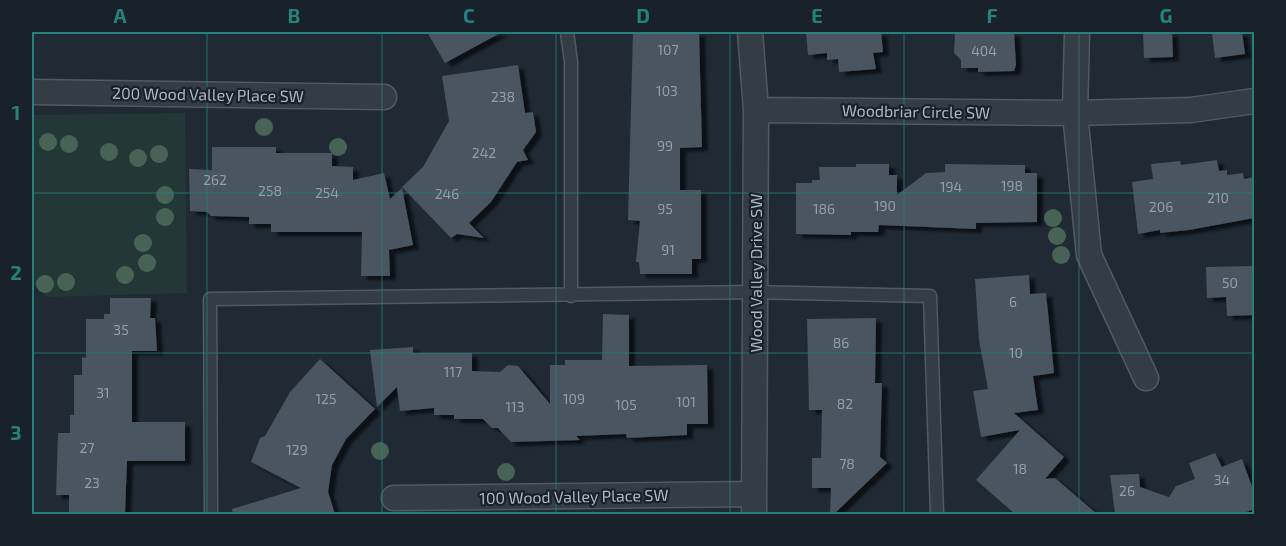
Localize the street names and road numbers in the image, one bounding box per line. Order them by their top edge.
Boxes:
street label: 200 Wood Valley Place SW [112,83,304,105]
street label: Woodbriar Circle SW [842,100,990,122]
street label: Wood Valley Drive SW [746,194,765,352]
street label: 100 Wood Valley Place SW [479,485,669,507]

